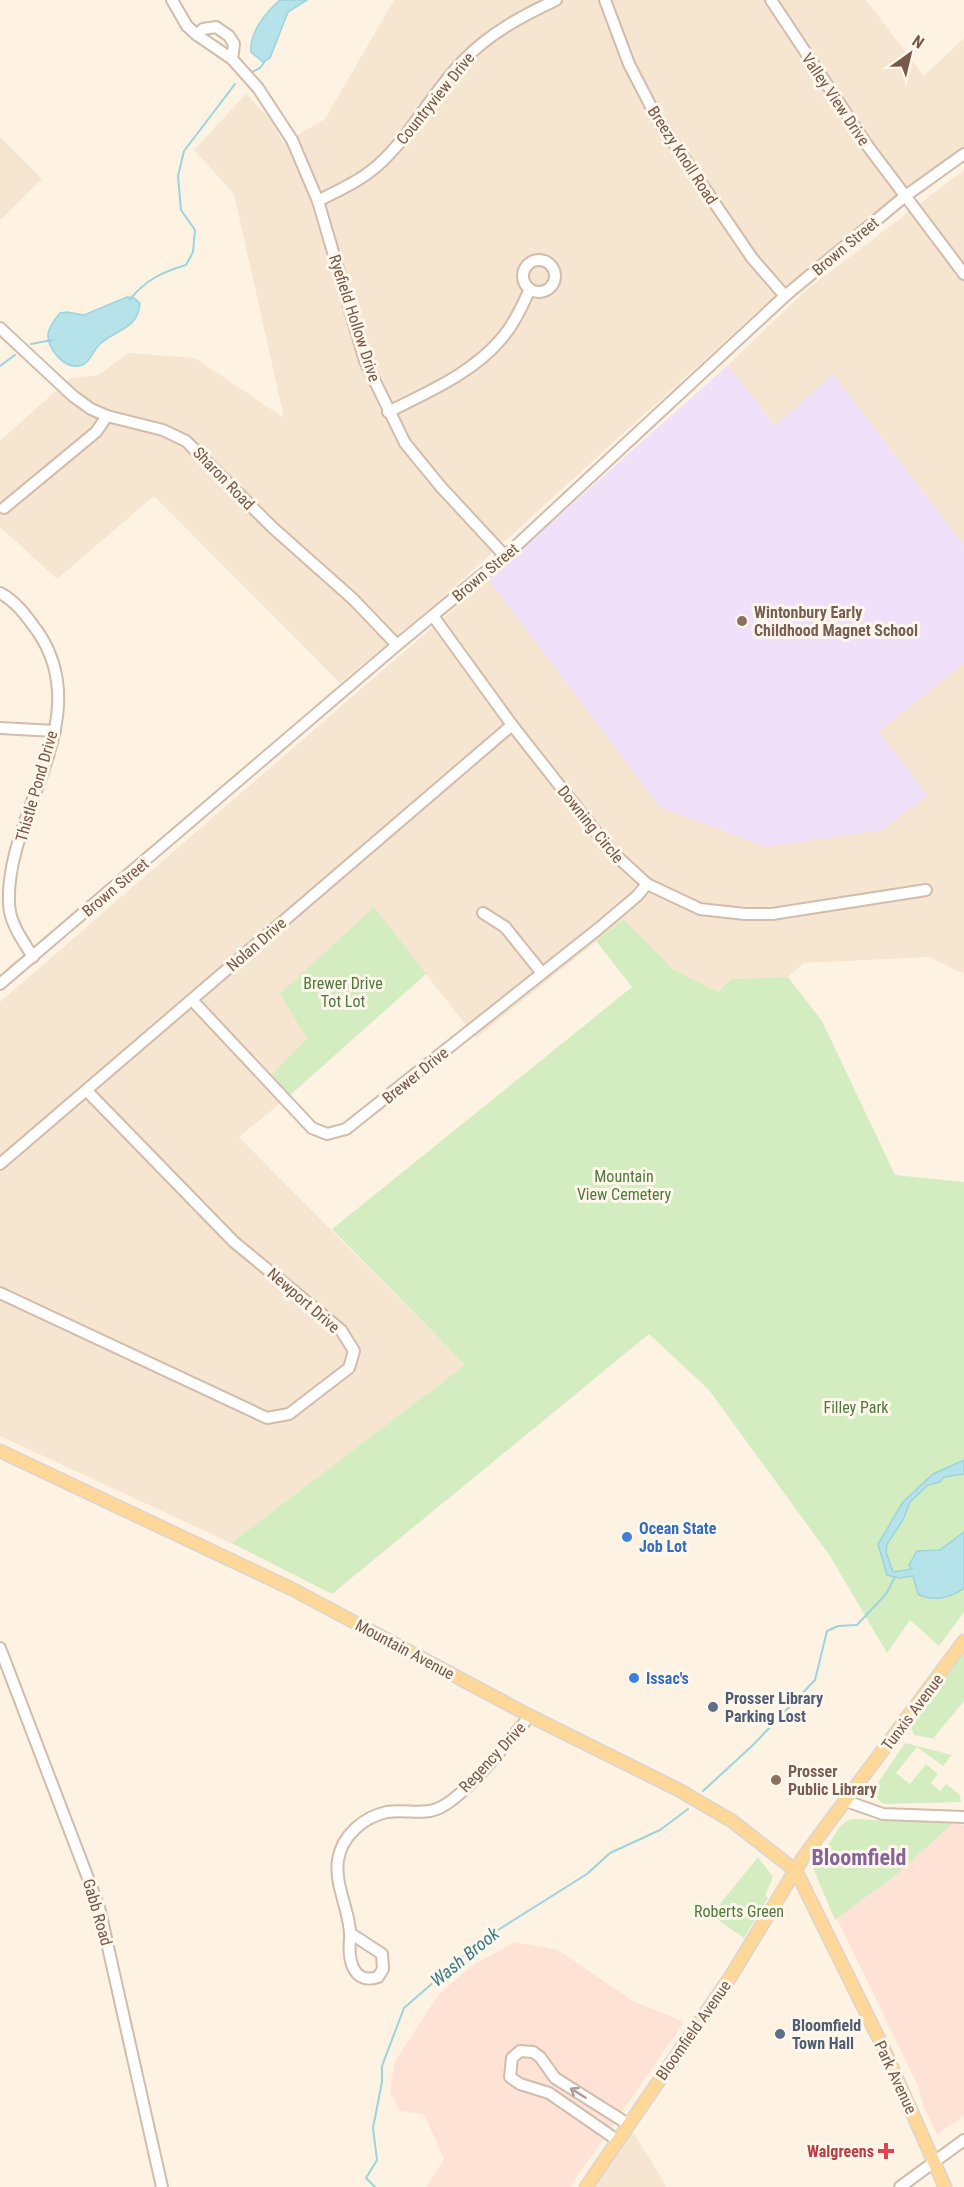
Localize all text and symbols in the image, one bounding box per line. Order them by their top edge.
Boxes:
north arrow [880,24,940,84]
text: N [909,31,927,53]
street label: Countryview Drive [392,48,478,148]
street label: Valley View Drive [798,49,874,149]
street label: Breezy Knoll Road [644,103,721,208]
street label: Brown Street [808,213,883,280]
street label: Ryefield Hollow Drive [325,252,384,384]
street label: Sharon Road [189,443,258,514]
street label: Brown Street [448,539,523,606]
place label: Wintonbury Early Childhood Magnet School [754,603,918,640]
marker: Wintonbury Early Childhood Magnet School [735,614,749,628]
street label: Thistle Pond Drive [12,728,61,844]
street label: Downing Circle [554,782,628,867]
street label: Brown Street [78,854,153,921]
street label: Nolan Drive [223,913,290,975]
park label: Brewer Drive Tot Lot [303,974,383,1011]
street label: Brewer Drive [379,1043,452,1108]
park label: Mountain View Cemetery [577,1167,671,1204]
street label: Newport Drive [264,1264,344,1337]
park label: Filley Park [824,1398,889,1417]
place label: Ocean State Job Lot [639,1519,717,1556]
marker: Ocean State Job Lot [620,1530,634,1544]
street label: Mountain Avenue [352,1615,457,1683]
place label: Issac's [646,1669,689,1688]
street label: Tunxis Avenue [877,1670,947,1754]
marker: Issac's [627,1671,641,1685]
place label: Prosser Library Parking Lost [725,1689,823,1726]
marker: Prosser Library Parking Lost [706,1700,720,1714]
street label: Regency Drive [455,1718,530,1796]
place label: Prosser Public Library [788,1762,877,1799]
marker: Prosser Public Library [769,1773,783,1787]
district label: Bloomfield [811,1845,907,1870]
street label: Gabb Road [79,1876,116,1948]
park label: Roberts Green [694,1902,784,1921]
water label: Wash Brook [426,1922,504,1991]
street label: Bloomfield Avenue [652,1977,735,2084]
place label: Bloomfield Town Hall [792,2016,861,2053]
marker: Bloomfield Town Hall [773,2027,787,2041]
street label: Park Avenue [870,2038,921,2117]
one-way arrow [570,2086,587,2099]
place label: Walgreens [807,2142,874,2161]
marker: Walgreens [879,2144,893,2158]

